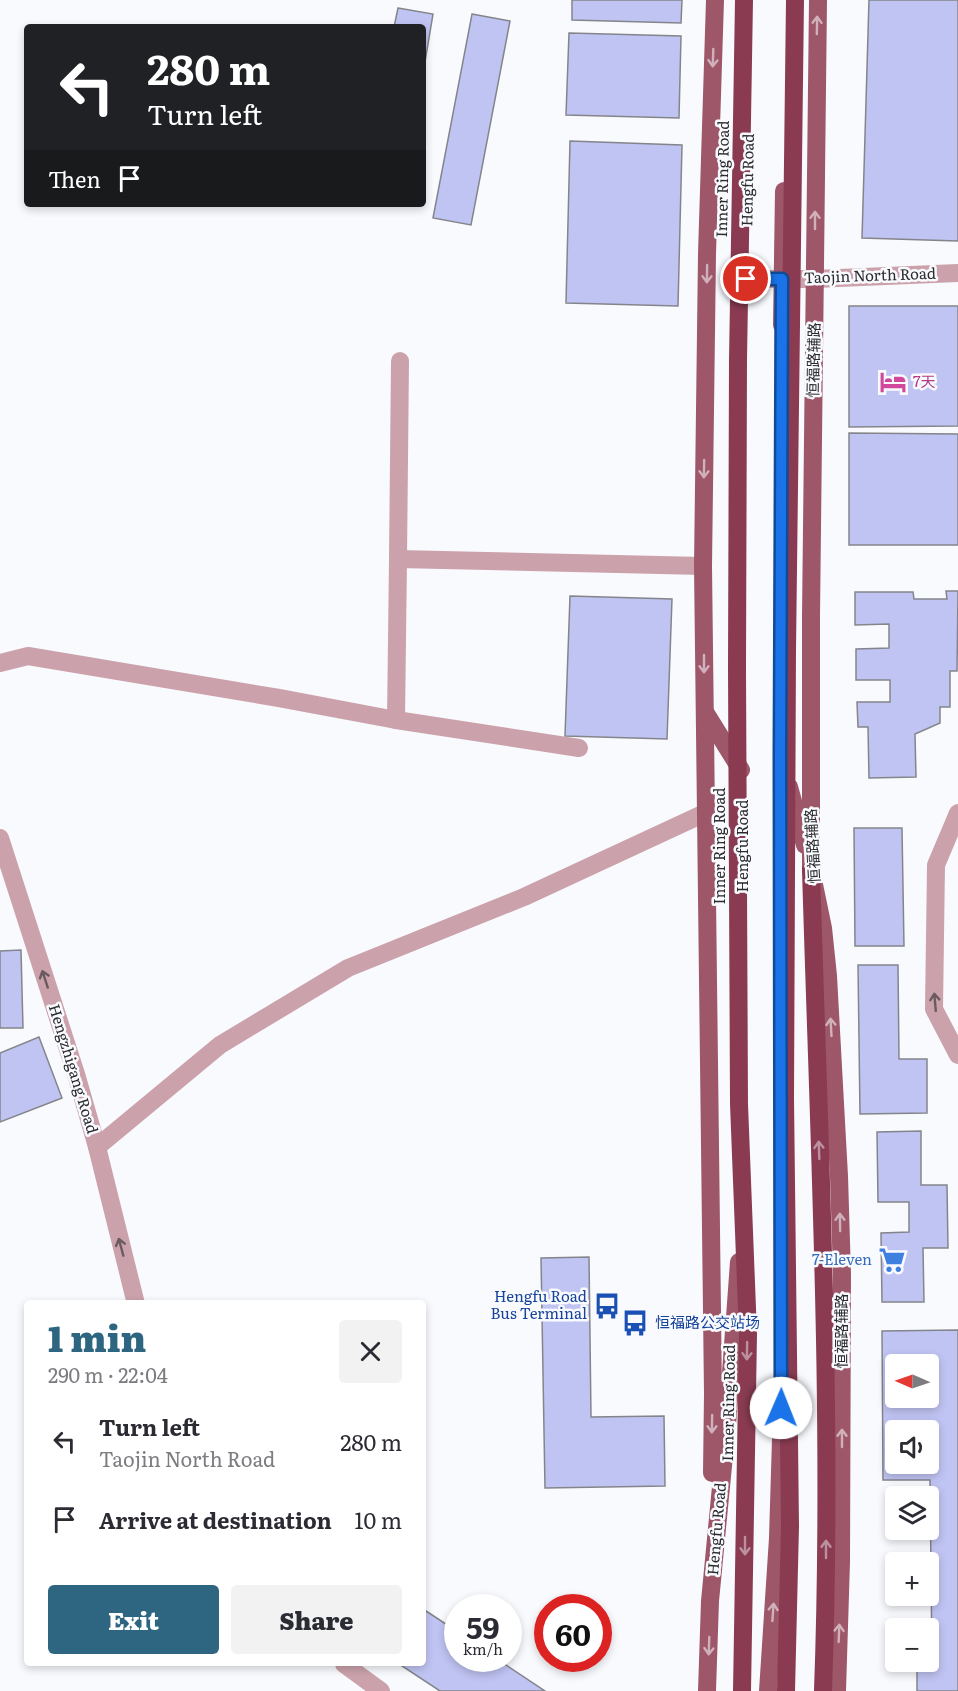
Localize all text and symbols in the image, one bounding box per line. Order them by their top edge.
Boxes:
one-way arrow [811,16,823,36]
text: 280 m [147,36,270,98]
icon: left [48,48,126,126]
one-way arrow [707,48,719,68]
text: Turn left [147,93,262,133]
street label: Inner Ring Road [709,120,734,238]
street label: Hengfu Road [734,133,759,227]
text: Then [48,162,101,195]
icon: arrive [113,162,146,195]
one-way arrow [809,211,821,231]
pin [720,253,771,304]
street label: Taojin North Road [803,261,936,288]
icon: arrive [729,262,762,295]
one-way arrow [701,264,713,284]
street label: 恒福路辅路 [800,322,825,398]
hotel icon: 7天 [878,367,908,397]
place label: 7天 [913,369,936,392]
one-way arrow [699,459,710,479]
one-way arrow [698,654,710,674]
street label: Inner Ring Road [707,787,730,905]
street label: Hengfu Road [730,799,753,893]
street label: 恒福路辅路 [798,808,825,884]
one-way arrow [39,970,50,989]
one-way arrow [929,993,940,1013]
street label: Hengzhigang Road [44,1001,105,1136]
one-way arrow [826,1017,837,1037]
one-way arrow [814,1140,825,1160]
one-way arrow [835,1212,846,1232]
one-way arrow [115,1238,127,1257]
supermarket icon: 7-Eleven [877,1245,907,1275]
place label: 7-Eleven [812,1247,872,1270]
place label: Hengfu Road Bus Terminal [490,1284,587,1324]
bus stop icon: Hengfu Road Bus Terminal [592,1291,622,1321]
street label: 恒福路辅路 [829,1293,852,1369]
bus stop icon: 恒福路公交站场 [620,1308,650,1338]
text: 1 min [48,1310,146,1363]
place label: 恒福路公交站场 [655,1310,760,1333]
button: close [339,1320,402,1383]
one-way arrow [742,1341,753,1361]
street label: Inner Ring Road [715,1344,740,1462]
north arrow [885,1354,939,1408]
map controls [885,1354,939,1672]
text: 290 m · 22:04 [48,1359,168,1389]
position arrow [749,1376,813,1440]
text: Turn left [99,1410,200,1443]
one-way arrow [706,1414,718,1434]
button: sound [885,1420,939,1474]
icon: left [48,1425,81,1458]
text: 280 m [340,1425,402,1458]
one-way arrow [836,1428,848,1448]
text: Taojin North Road [99,1443,275,1473]
street label: Hengfu Road [700,1482,731,1576]
button: layers [885,1486,939,1540]
icon: arrive [48,1503,81,1536]
text: Arrive at destination [99,1503,332,1536]
text: 10 m [355,1503,402,1536]
one-way arrow [739,1536,751,1556]
one-way arrow [820,1539,832,1559]
button: + [885,1552,939,1606]
button: Exit [48,1585,219,1654]
button: Share [231,1585,402,1654]
speed limit sign: 60 [534,1594,612,1672]
one-way arrow [768,1602,779,1622]
text: 59 [466,1604,500,1648]
button: − [885,1618,939,1672]
one-way arrow [833,1623,845,1643]
one-way arrow [703,1636,714,1656]
text: km/h [463,1637,503,1660]

